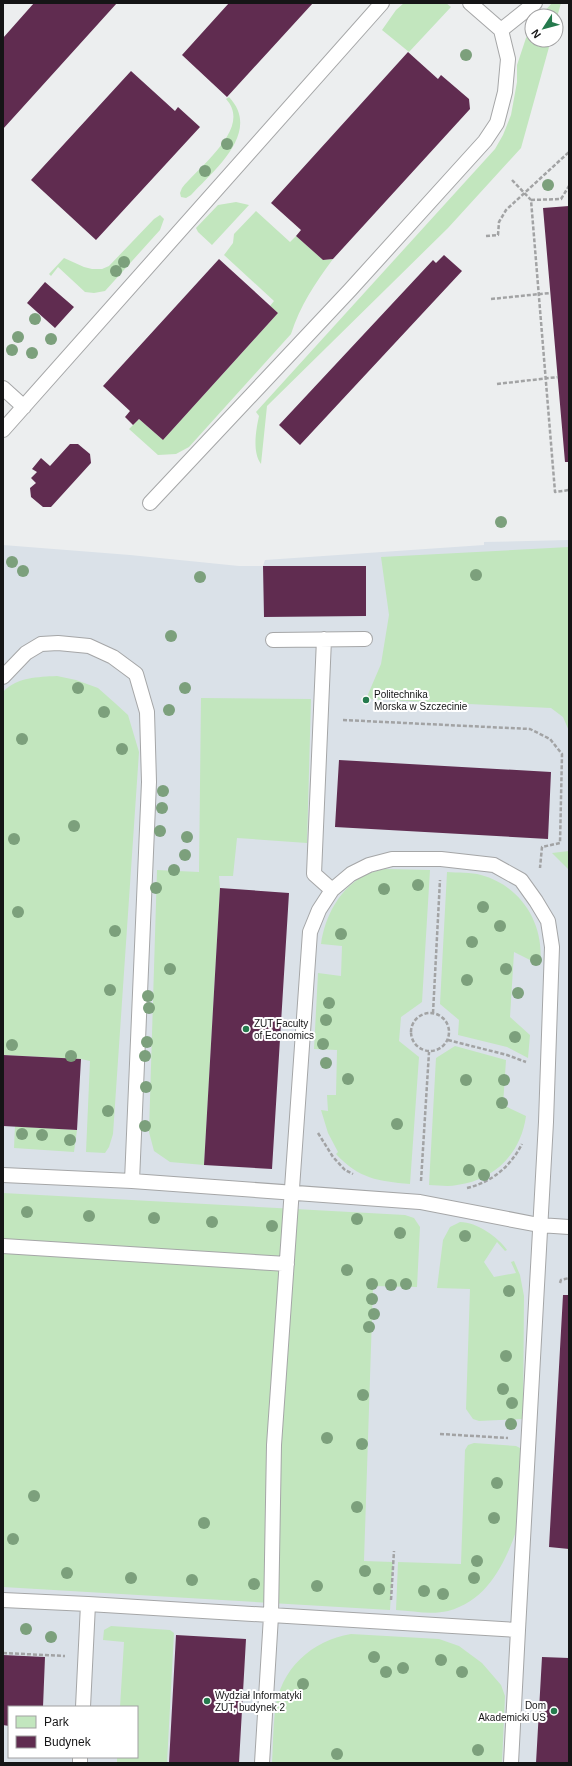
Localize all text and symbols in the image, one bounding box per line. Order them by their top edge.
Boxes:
north arrow [524,8,564,48]
text: N [529,27,543,41]
place label: Politechnika Morska w Szczecinie [374,689,468,712]
marker: Politechnika Morska w Szczecinie [361,695,371,705]
place label: ZUT Faculty of Economics [254,1018,314,1041]
marker: ZUT Faculty of Economics [241,1024,251,1034]
place label: Wydział Informatyki ZUT, budynek 2 [215,1690,302,1713]
marker: Wydział Informatyki ZUT, budynek 2 [202,1696,212,1706]
place label: Dom Akademicki US [478,1700,546,1723]
legend [8,1706,138,1758]
marker: Dom Akademicki US [549,1706,559,1716]
text: Park [44,1715,70,1729]
text: Budynek [44,1735,92,1749]

